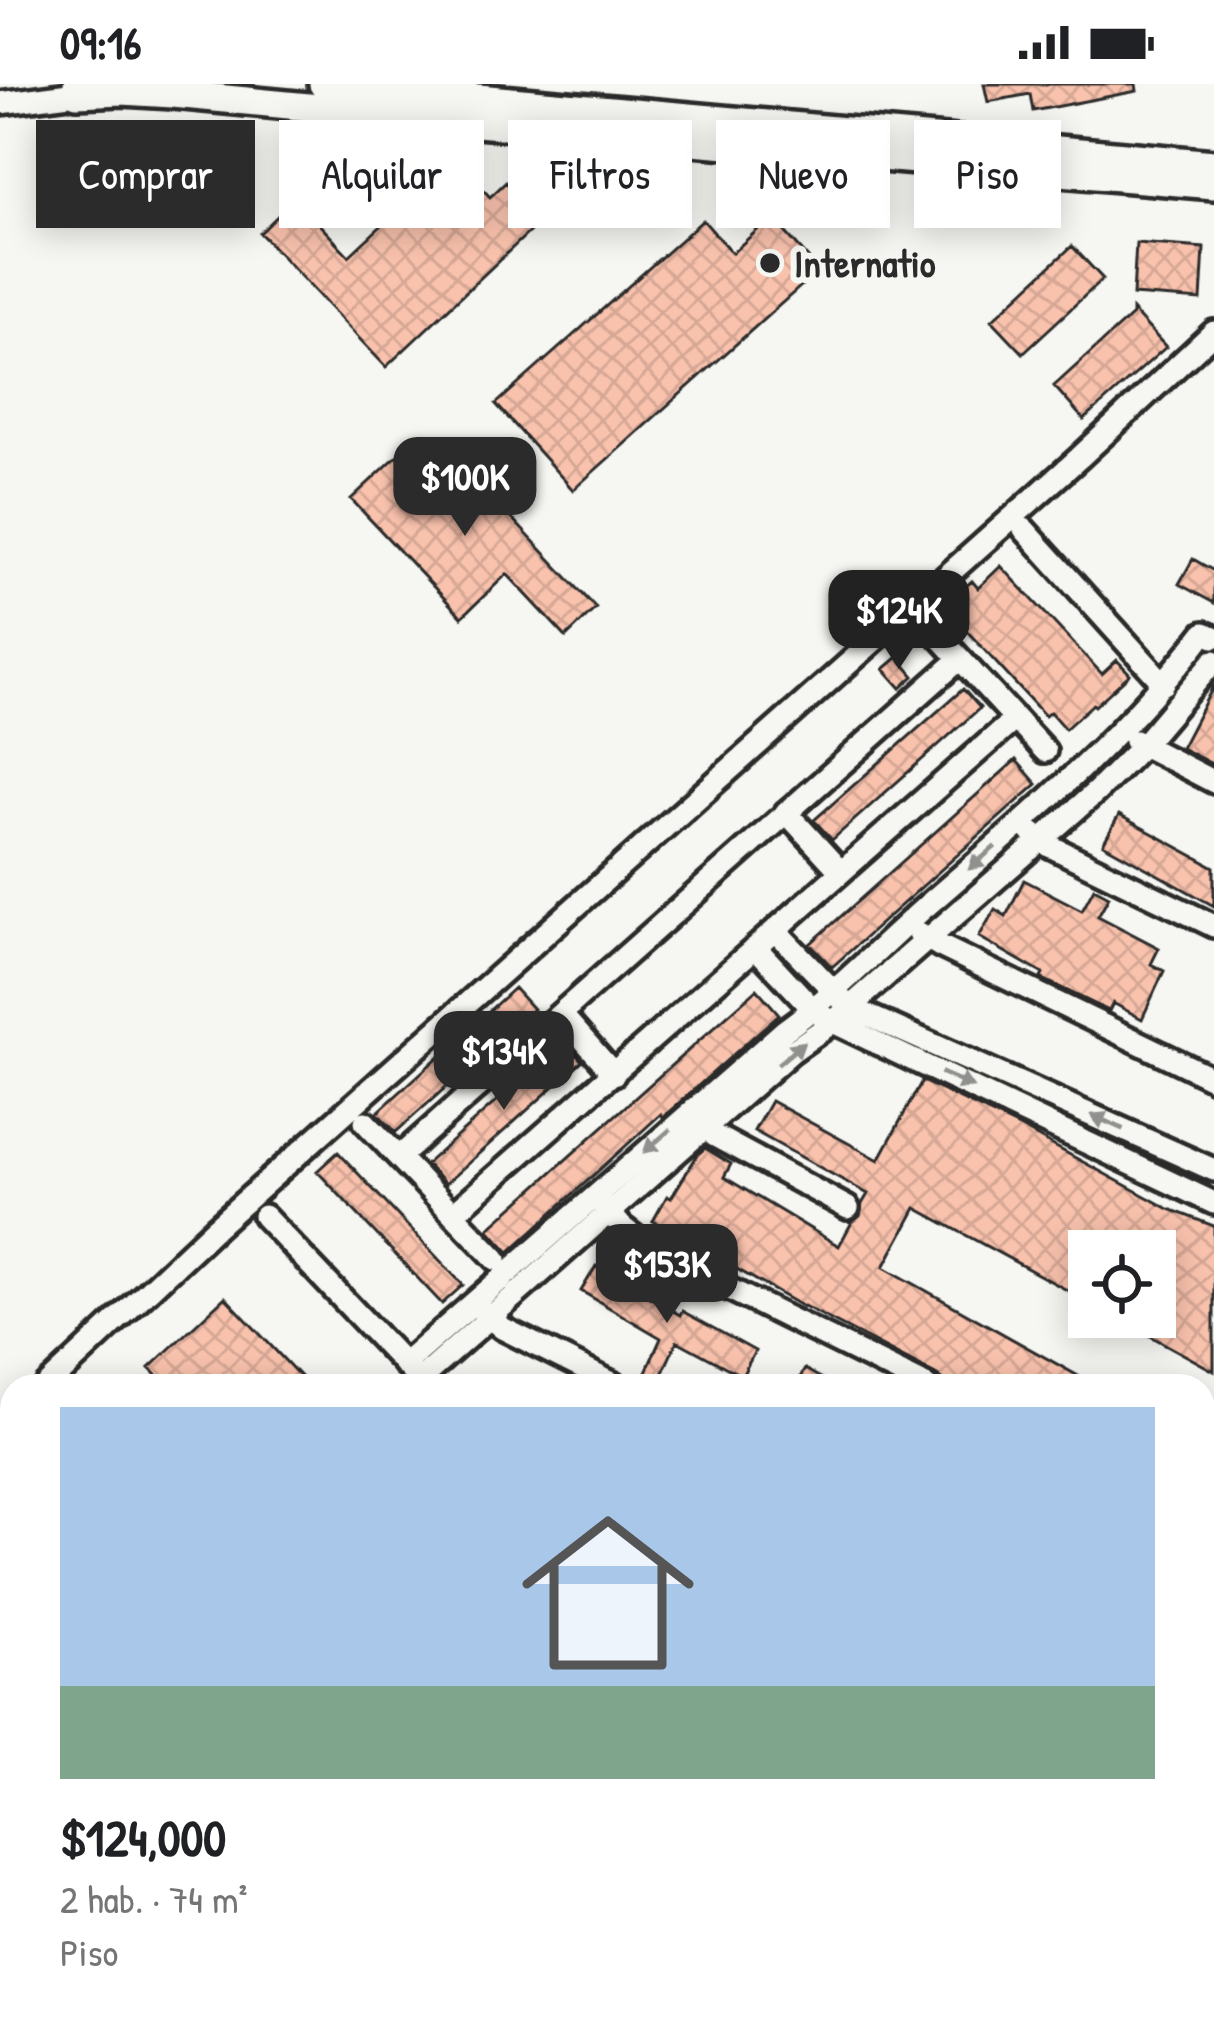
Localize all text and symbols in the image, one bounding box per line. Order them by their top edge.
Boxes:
text: 09:16 [60,12,141,73]
chip: Comprar [36,120,255,228]
chip: Alquilar [279,120,484,228]
chip: Filtros [508,120,692,228]
chip: Nuevo [716,120,890,228]
chip: Piso [914,120,1061,228]
place label: Internatio [794,236,936,289]
marker: Internatio [757,250,783,276]
pin: $100K [381,437,549,539]
text: $100K [420,449,510,502]
pin: $124K [815,570,983,672]
text: $124K [855,582,943,635]
one-way arrow [968,844,997,871]
pin: $134K [420,1011,588,1113]
text: $134K [461,1023,547,1076]
one-way arrow [776,1041,806,1067]
one-way arrow [940,1070,975,1090]
one-way arrow [1089,1112,1124,1132]
one-way arrow [642,1128,672,1154]
pin: $153K [583,1224,751,1326]
map controls [1068,1230,1176,1338]
button: locate [1068,1230,1176,1338]
text: $153K [623,1236,711,1289]
icon: home [500,1485,716,1701]
text: $124,000 [60,1803,226,1872]
text: 2 hab. · 74 m² [60,1872,247,1925]
text: Piso [60,1925,118,1978]

